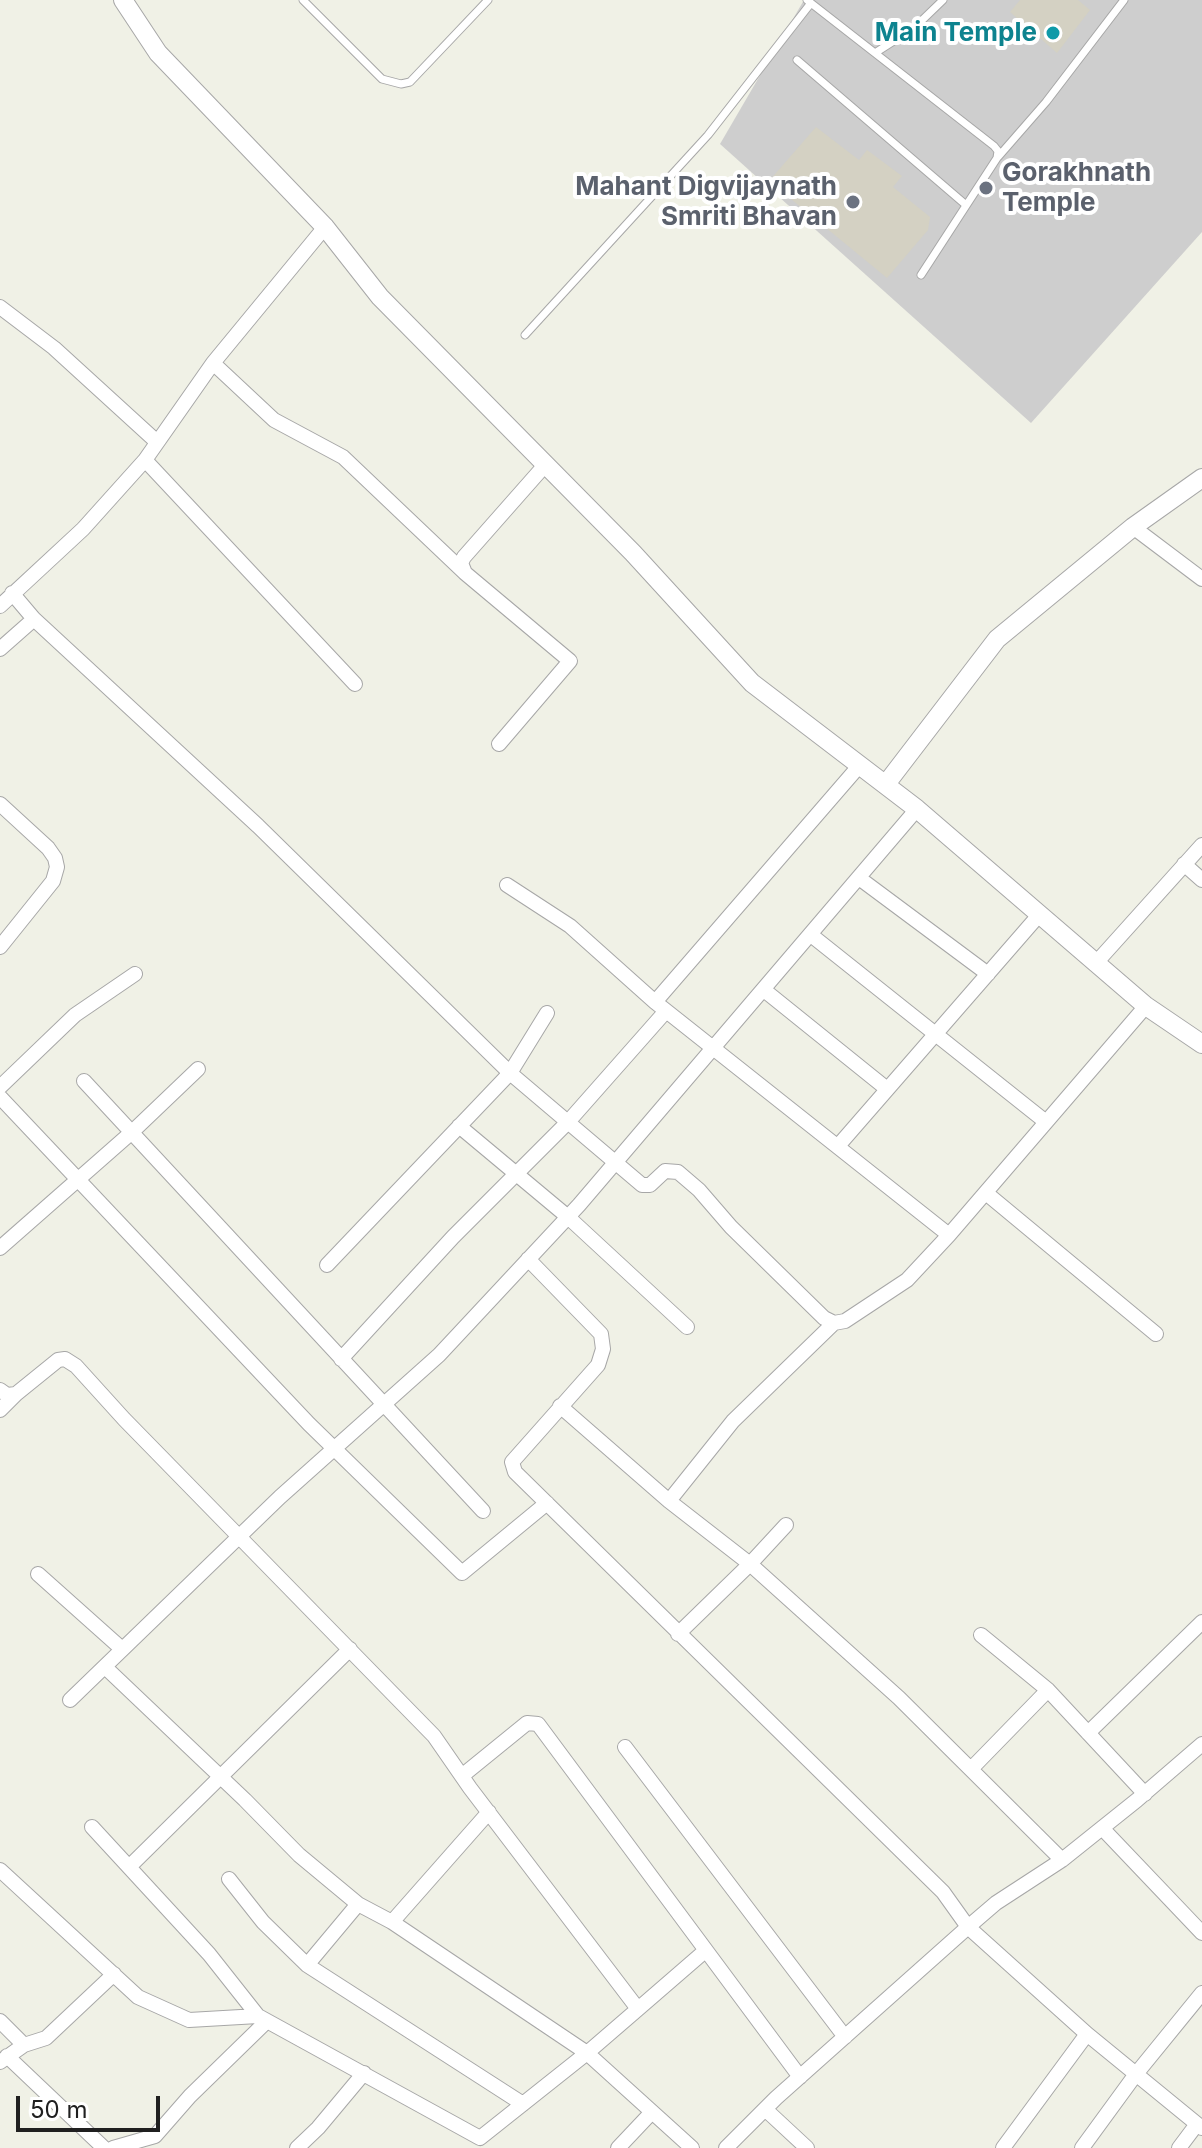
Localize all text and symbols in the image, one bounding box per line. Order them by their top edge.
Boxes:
place label: Main Temple [875,17,1037,49]
marker: Main Temple [1044,24,1062,42]
place label: Gorakhnath Temple [1002,157,1151,218]
place label: Mahant Digvijaynath Smriti Bhavan [575,171,837,232]
marker: Gorakhnath Temple [977,179,995,197]
marker: Mahant Digvijaynath Smriti Bhavan [844,193,862,211]
scale bar [20,2080,164,2130]
text: 50 m [30,2095,88,2124]

